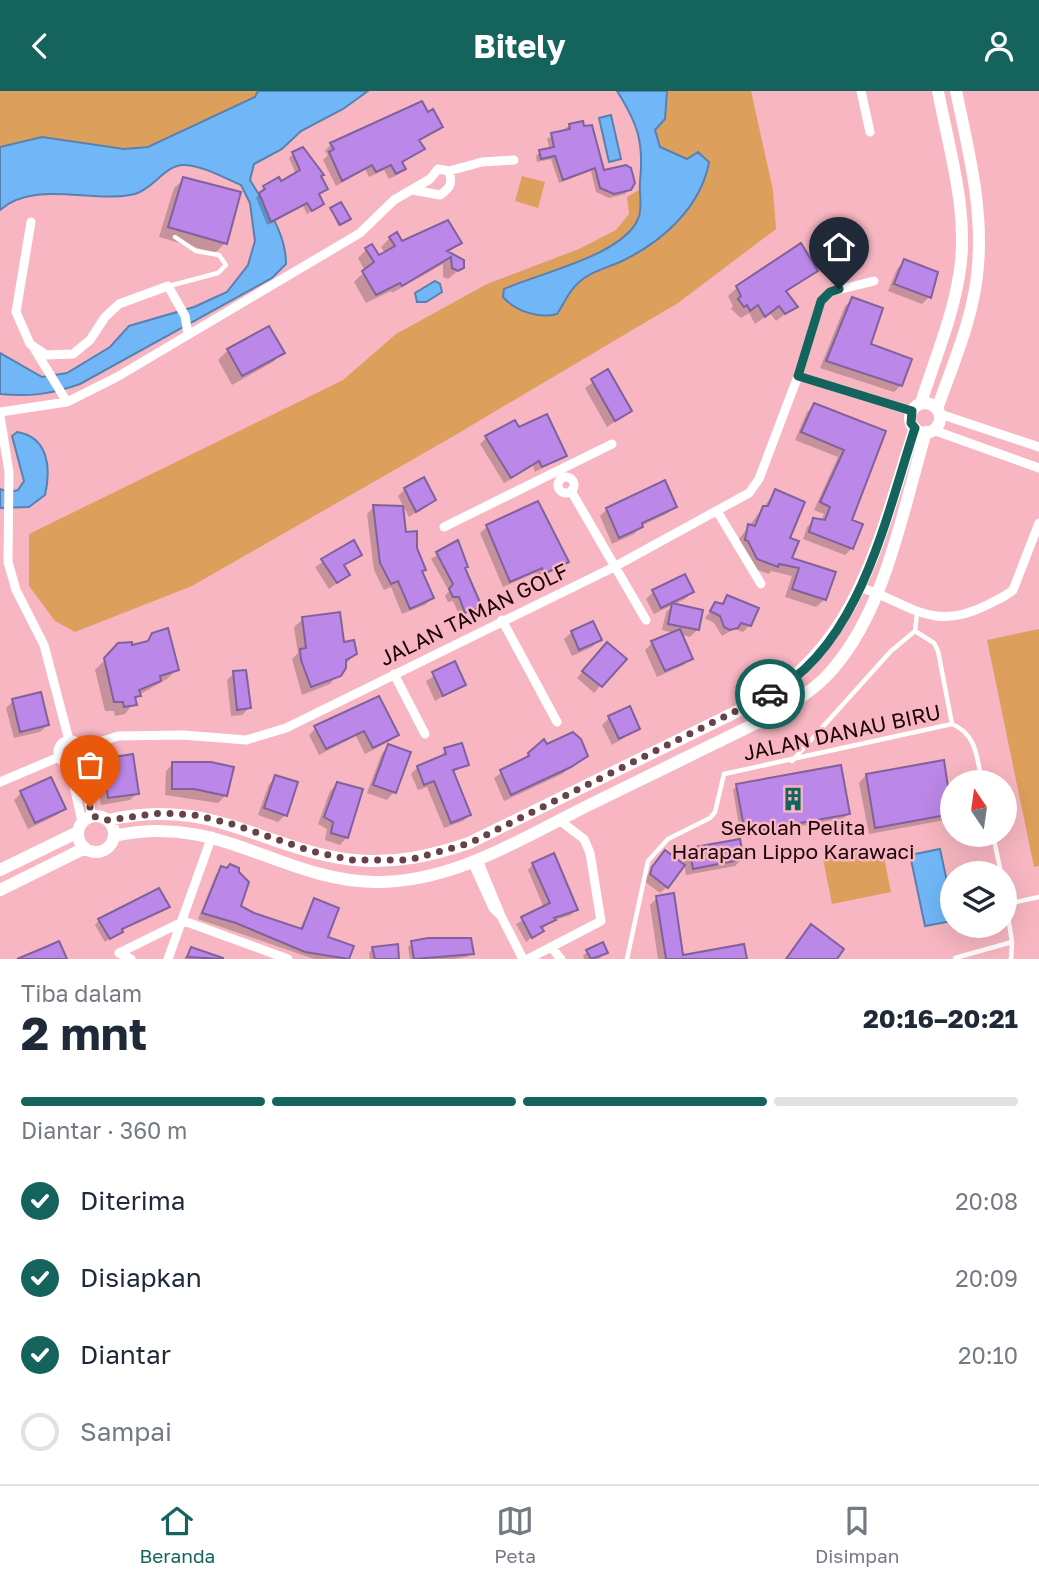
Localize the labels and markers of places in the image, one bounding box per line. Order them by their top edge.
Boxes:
pin [809,217,869,289]
pin [60,735,120,807]
building icon: Sekolah Pelita Harapan Lippo Karawaci [779,785,807,813]
place label: Sekolah Pelita Harapan Lippo Karawaci [671,814,915,864]

